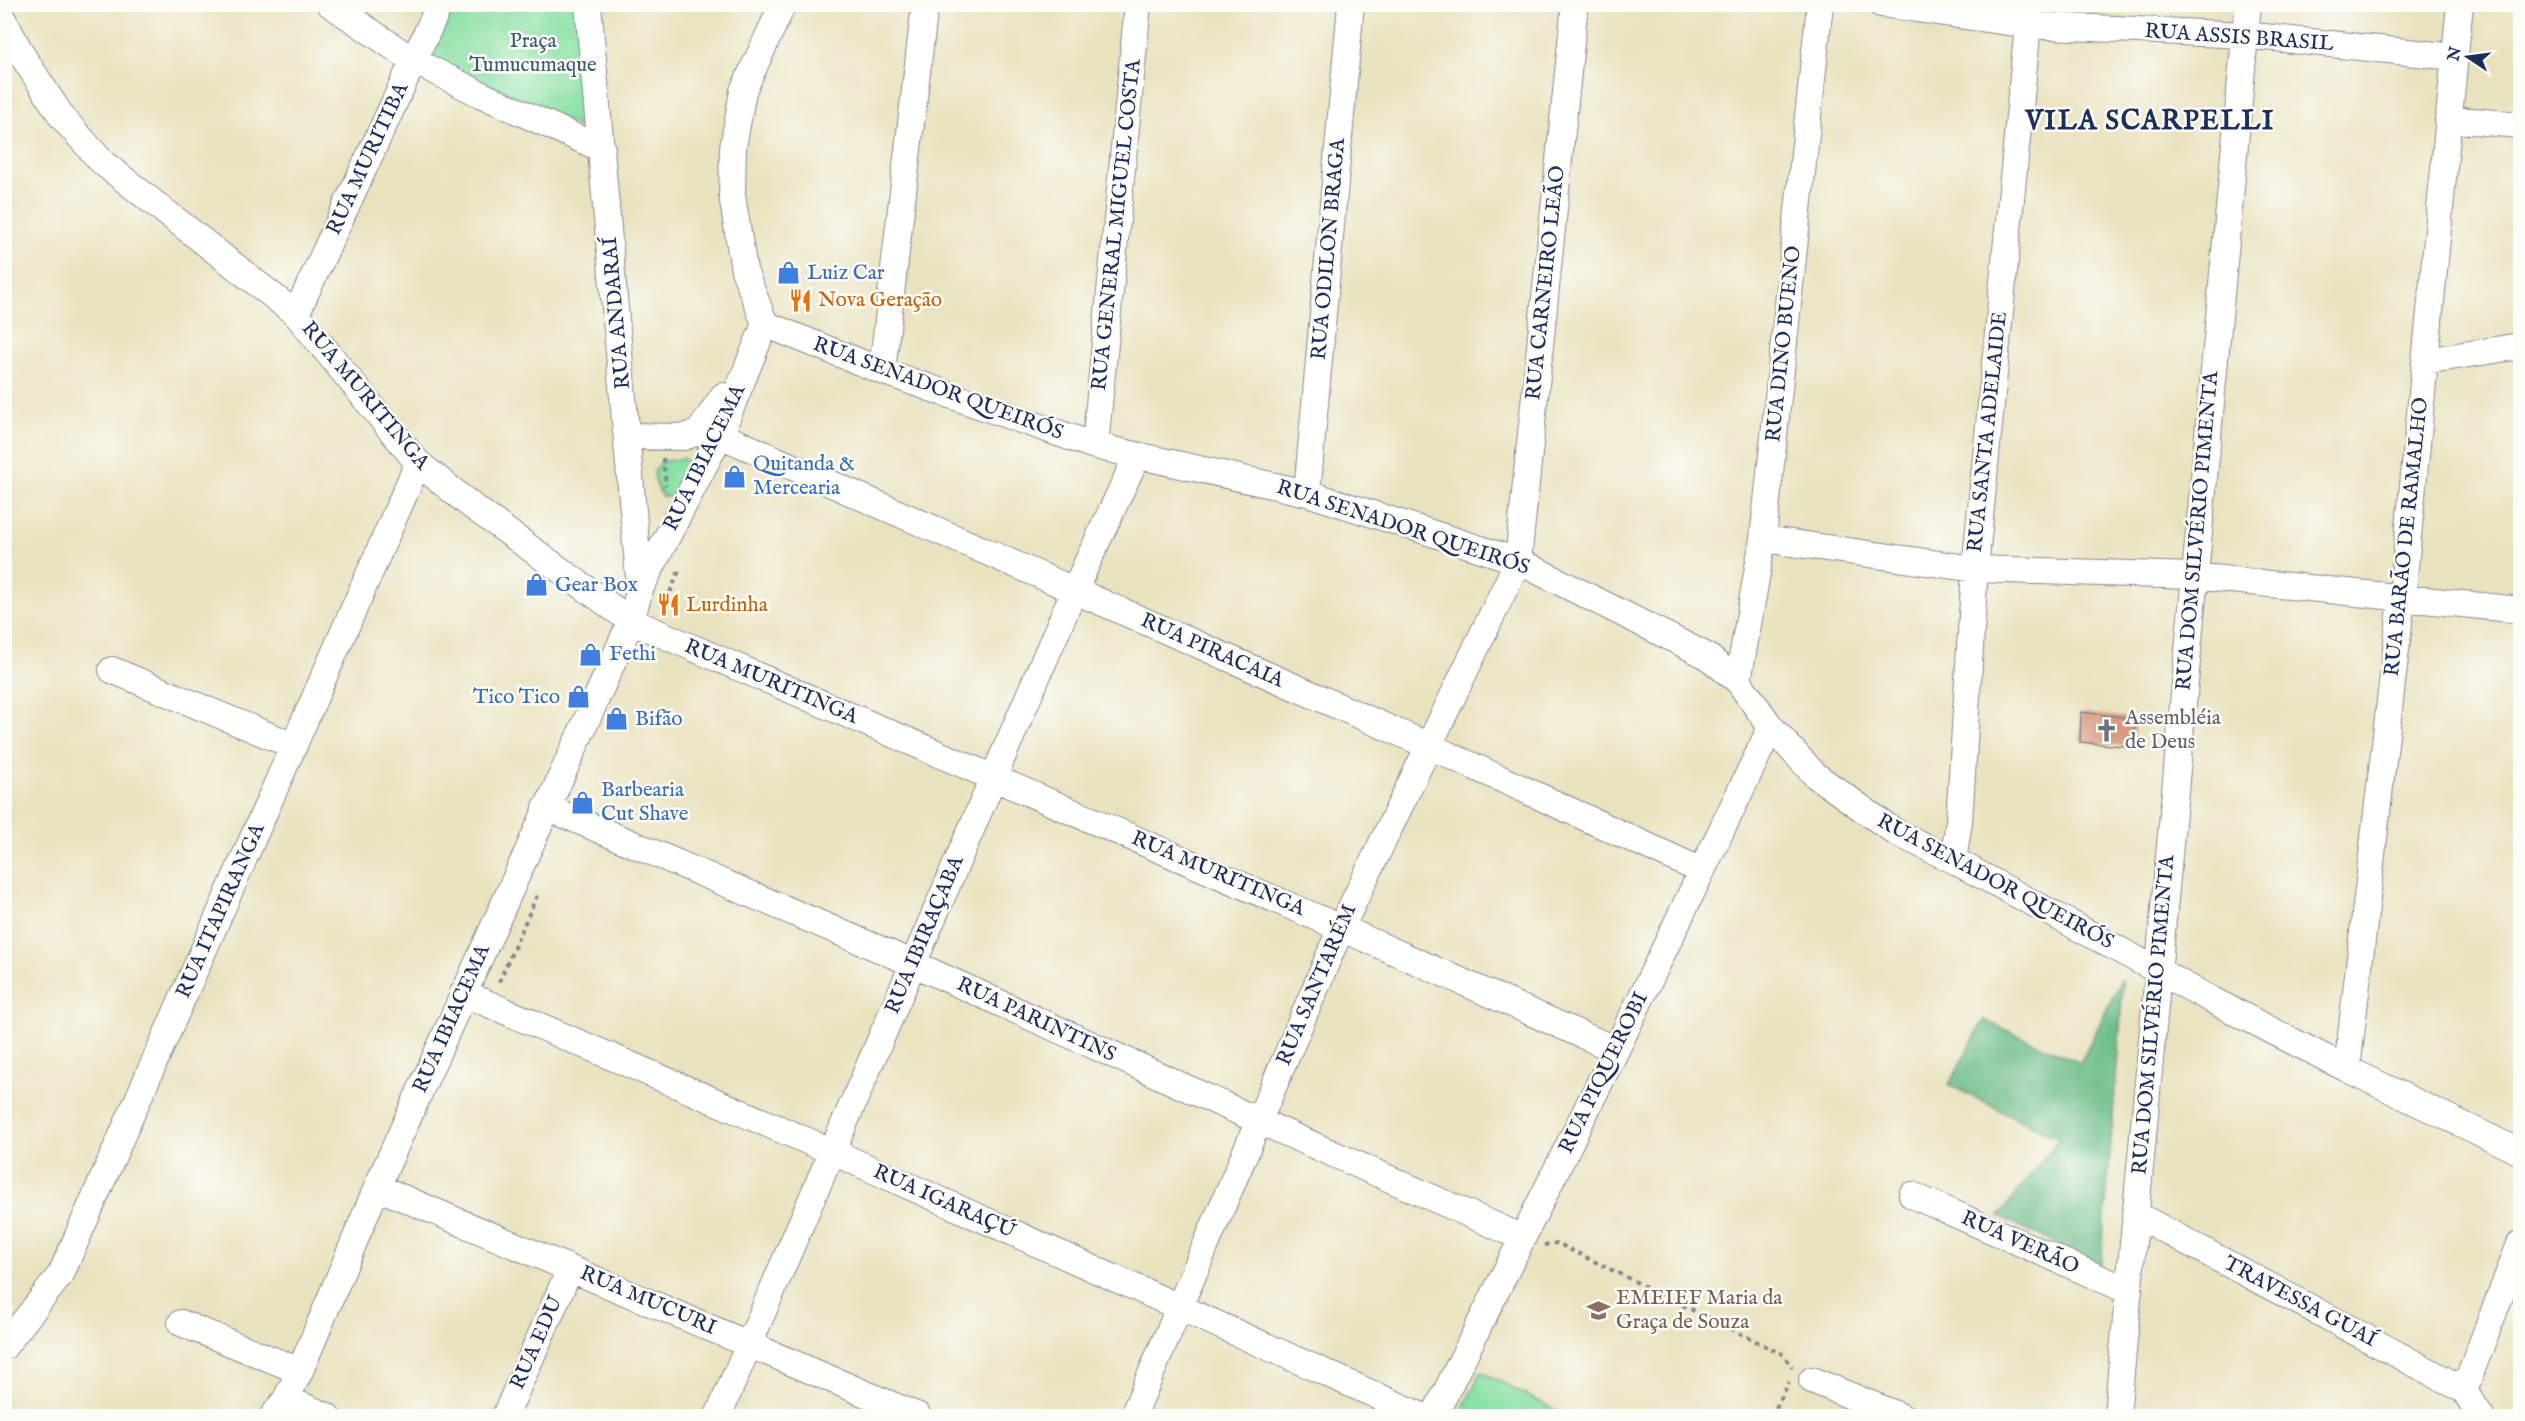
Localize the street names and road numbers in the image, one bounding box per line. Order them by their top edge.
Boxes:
street label: RUA ASSIS BRASIL [2144,18,2334,58]
street label: RUA GENERAL MIGUEL COSTA [1086,57,1148,392]
street label: RUA MURITIBA [321,78,416,240]
street label: RUA ODILON BRAGA [1306,136,1352,361]
street label: RUA CARNEIRO LEÃO [1519,164,1572,402]
street label: RUA ANDARAÍ [596,235,637,390]
street label: RUA DINO BUENO [1760,244,1808,444]
street label: RUA SANTA ADELAIDE [1962,310,2014,554]
street label: RUA MURITINGA [295,316,436,477]
street label: RUA SENADOR QUEIRÓS [809,330,1067,447]
street label: RUA DOM SILVÉRIO PIMENTA [2170,369,2226,692]
street label: RUA IBIACEMA [658,379,753,536]
street label: RUA BARÃO DE RAMALHO [2378,396,2435,678]
street label: RUA SENADOR QUEIRÓS [1273,473,1533,582]
street label: RUA PIRACAIA [1136,607,1289,695]
street label: RUA MURITINGA [680,633,863,731]
street label: RUA SENADOR QUEIRÓS [1872,807,2119,956]
street label: RUA ITAPIRANGA [170,819,272,1003]
street label: RUA MURITINGA [1127,825,1310,923]
street label: RUA IBIRAÇABA [879,851,971,1018]
street label: RUA DOM SILVÉRIO PIMENTA [2126,853,2182,1176]
street label: RUA SANTARÉM [1270,899,1363,1070]
street label: RUA IBIACEMA [407,940,497,1098]
street label: RUA PARINTINS [952,971,1120,1069]
street label: RUA PIQUEROBI [1553,988,1655,1158]
street label: RUA IGARAÇÚ [869,1159,1020,1246]
street label: RUA VERÃO [1957,1204,2084,1281]
street label: TRAVESSA GUAÍ [2219,1249,2383,1354]
street label: RUA MUCURI [576,1260,720,1342]
street label: RUA EDU [504,1292,570,1394]

